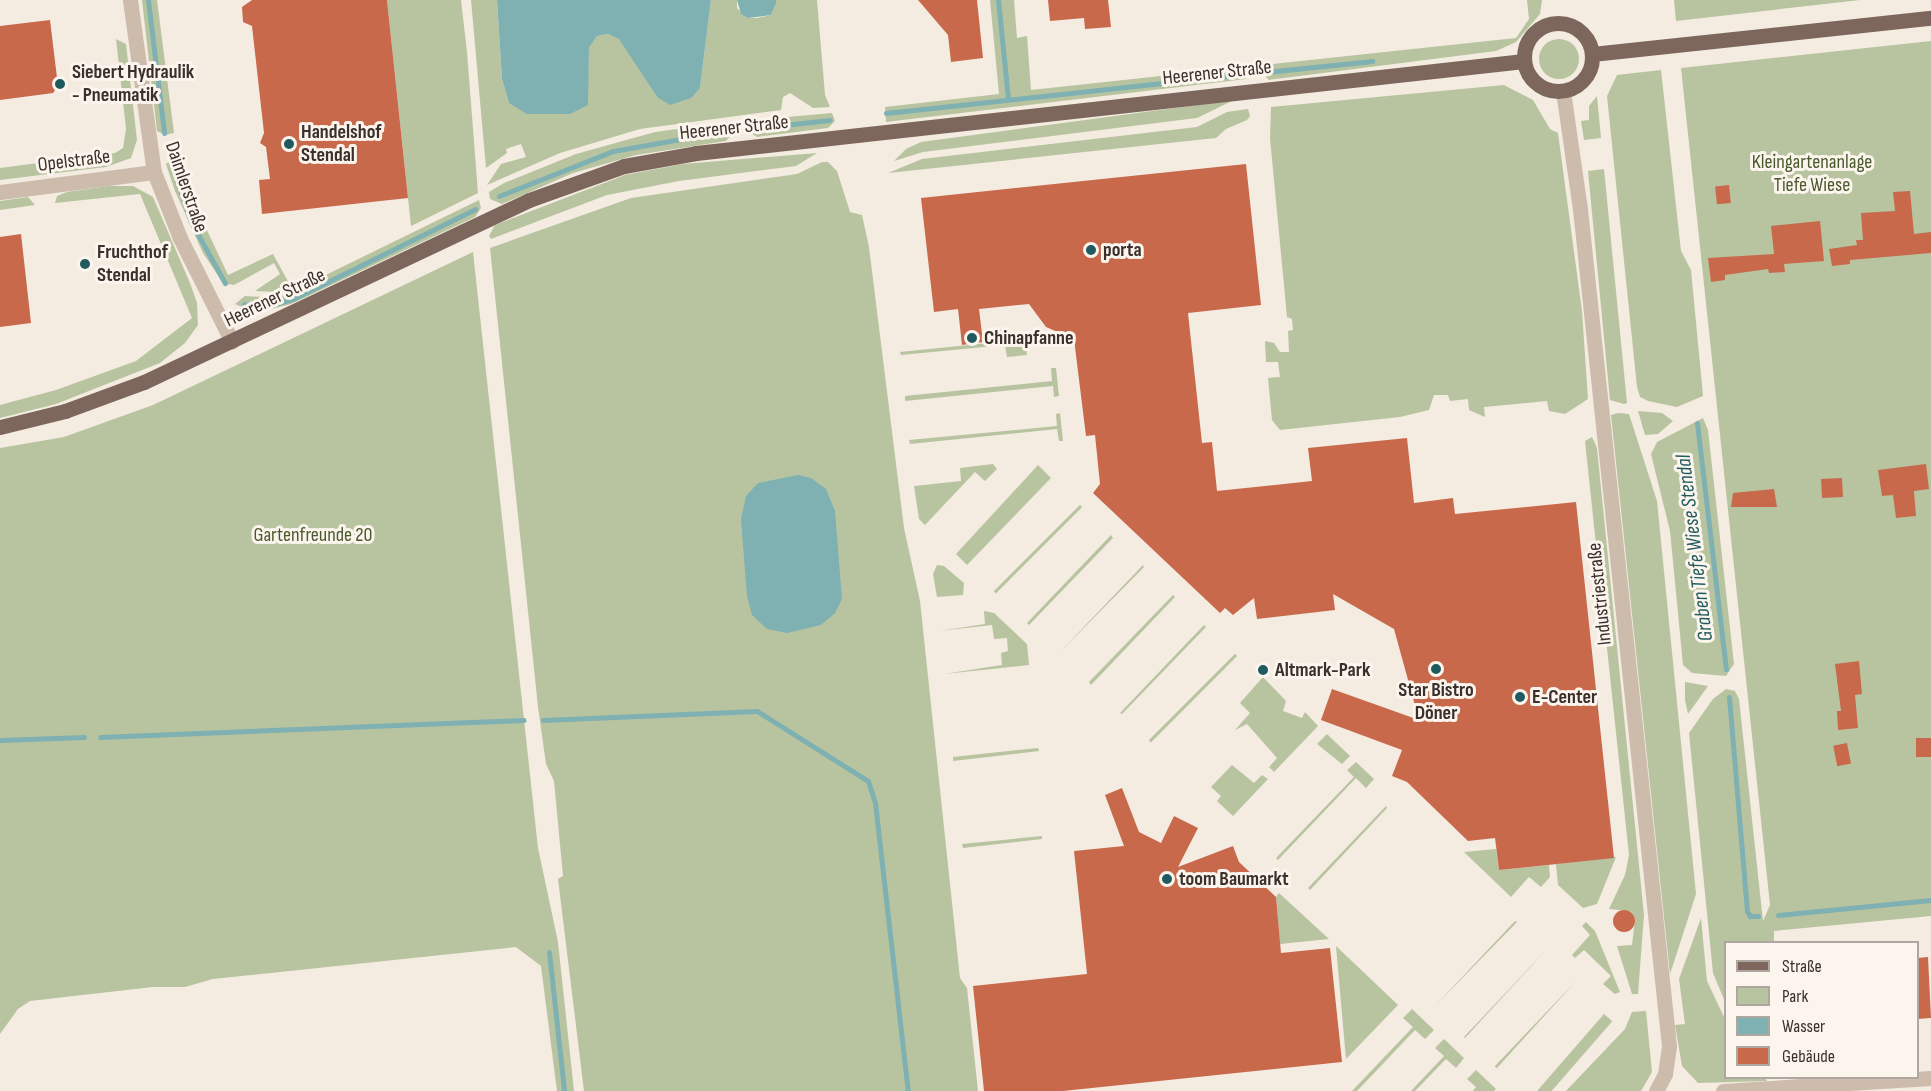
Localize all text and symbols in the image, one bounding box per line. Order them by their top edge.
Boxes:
street label: Heerener Straße [1161,55,1273,91]
place label: Siebert Hydraulik - Pneumatik [72,60,194,107]
marker: Siebert Hydraulik - Pneumatik [53,77,67,91]
street label: Heerener Straße [678,110,790,146]
place label: Handelshof Stendal [301,120,382,167]
marker: Handelshof Stendal [282,137,296,151]
street label: Daimlerstraße [159,139,213,235]
street label: Opelstraße [36,145,112,177]
park label: Kleingartenanlage Tiefe Wiese [1752,150,1872,197]
place label: porta [1103,238,1142,262]
place label: Fruchthof Stendal [97,240,168,287]
marker: porta [1084,243,1098,257]
marker: Fruchthof Stendal [78,257,92,271]
street label: Heerener Straße [221,263,329,333]
place label: Chinapfanne [984,326,1073,350]
marker: Chinapfanne [965,331,979,345]
water label: Graben Tiefe Wiese Stendal [1671,453,1719,643]
park label: Gartenfreunde 20 [254,523,372,547]
street label: Industriestraße [1583,542,1617,646]
place label: Altmark-Park [1275,658,1370,682]
marker: Star Bistro Döner [1429,662,1443,676]
marker: Altmark-Park [1256,663,1270,677]
place label: Star Bistro Döner [1398,678,1474,725]
place label: E-Center [1532,685,1597,709]
marker: E-Center [1513,690,1527,704]
place label: toom Baumarkt [1179,867,1289,891]
marker: toom Baumarkt [1160,872,1174,886]
legend [1724,941,1919,1079]
text: Straße [1782,956,1822,977]
text: Park [1782,986,1808,1007]
text: Wasser [1782,1016,1825,1037]
text: Gebäude [1782,1046,1835,1067]

